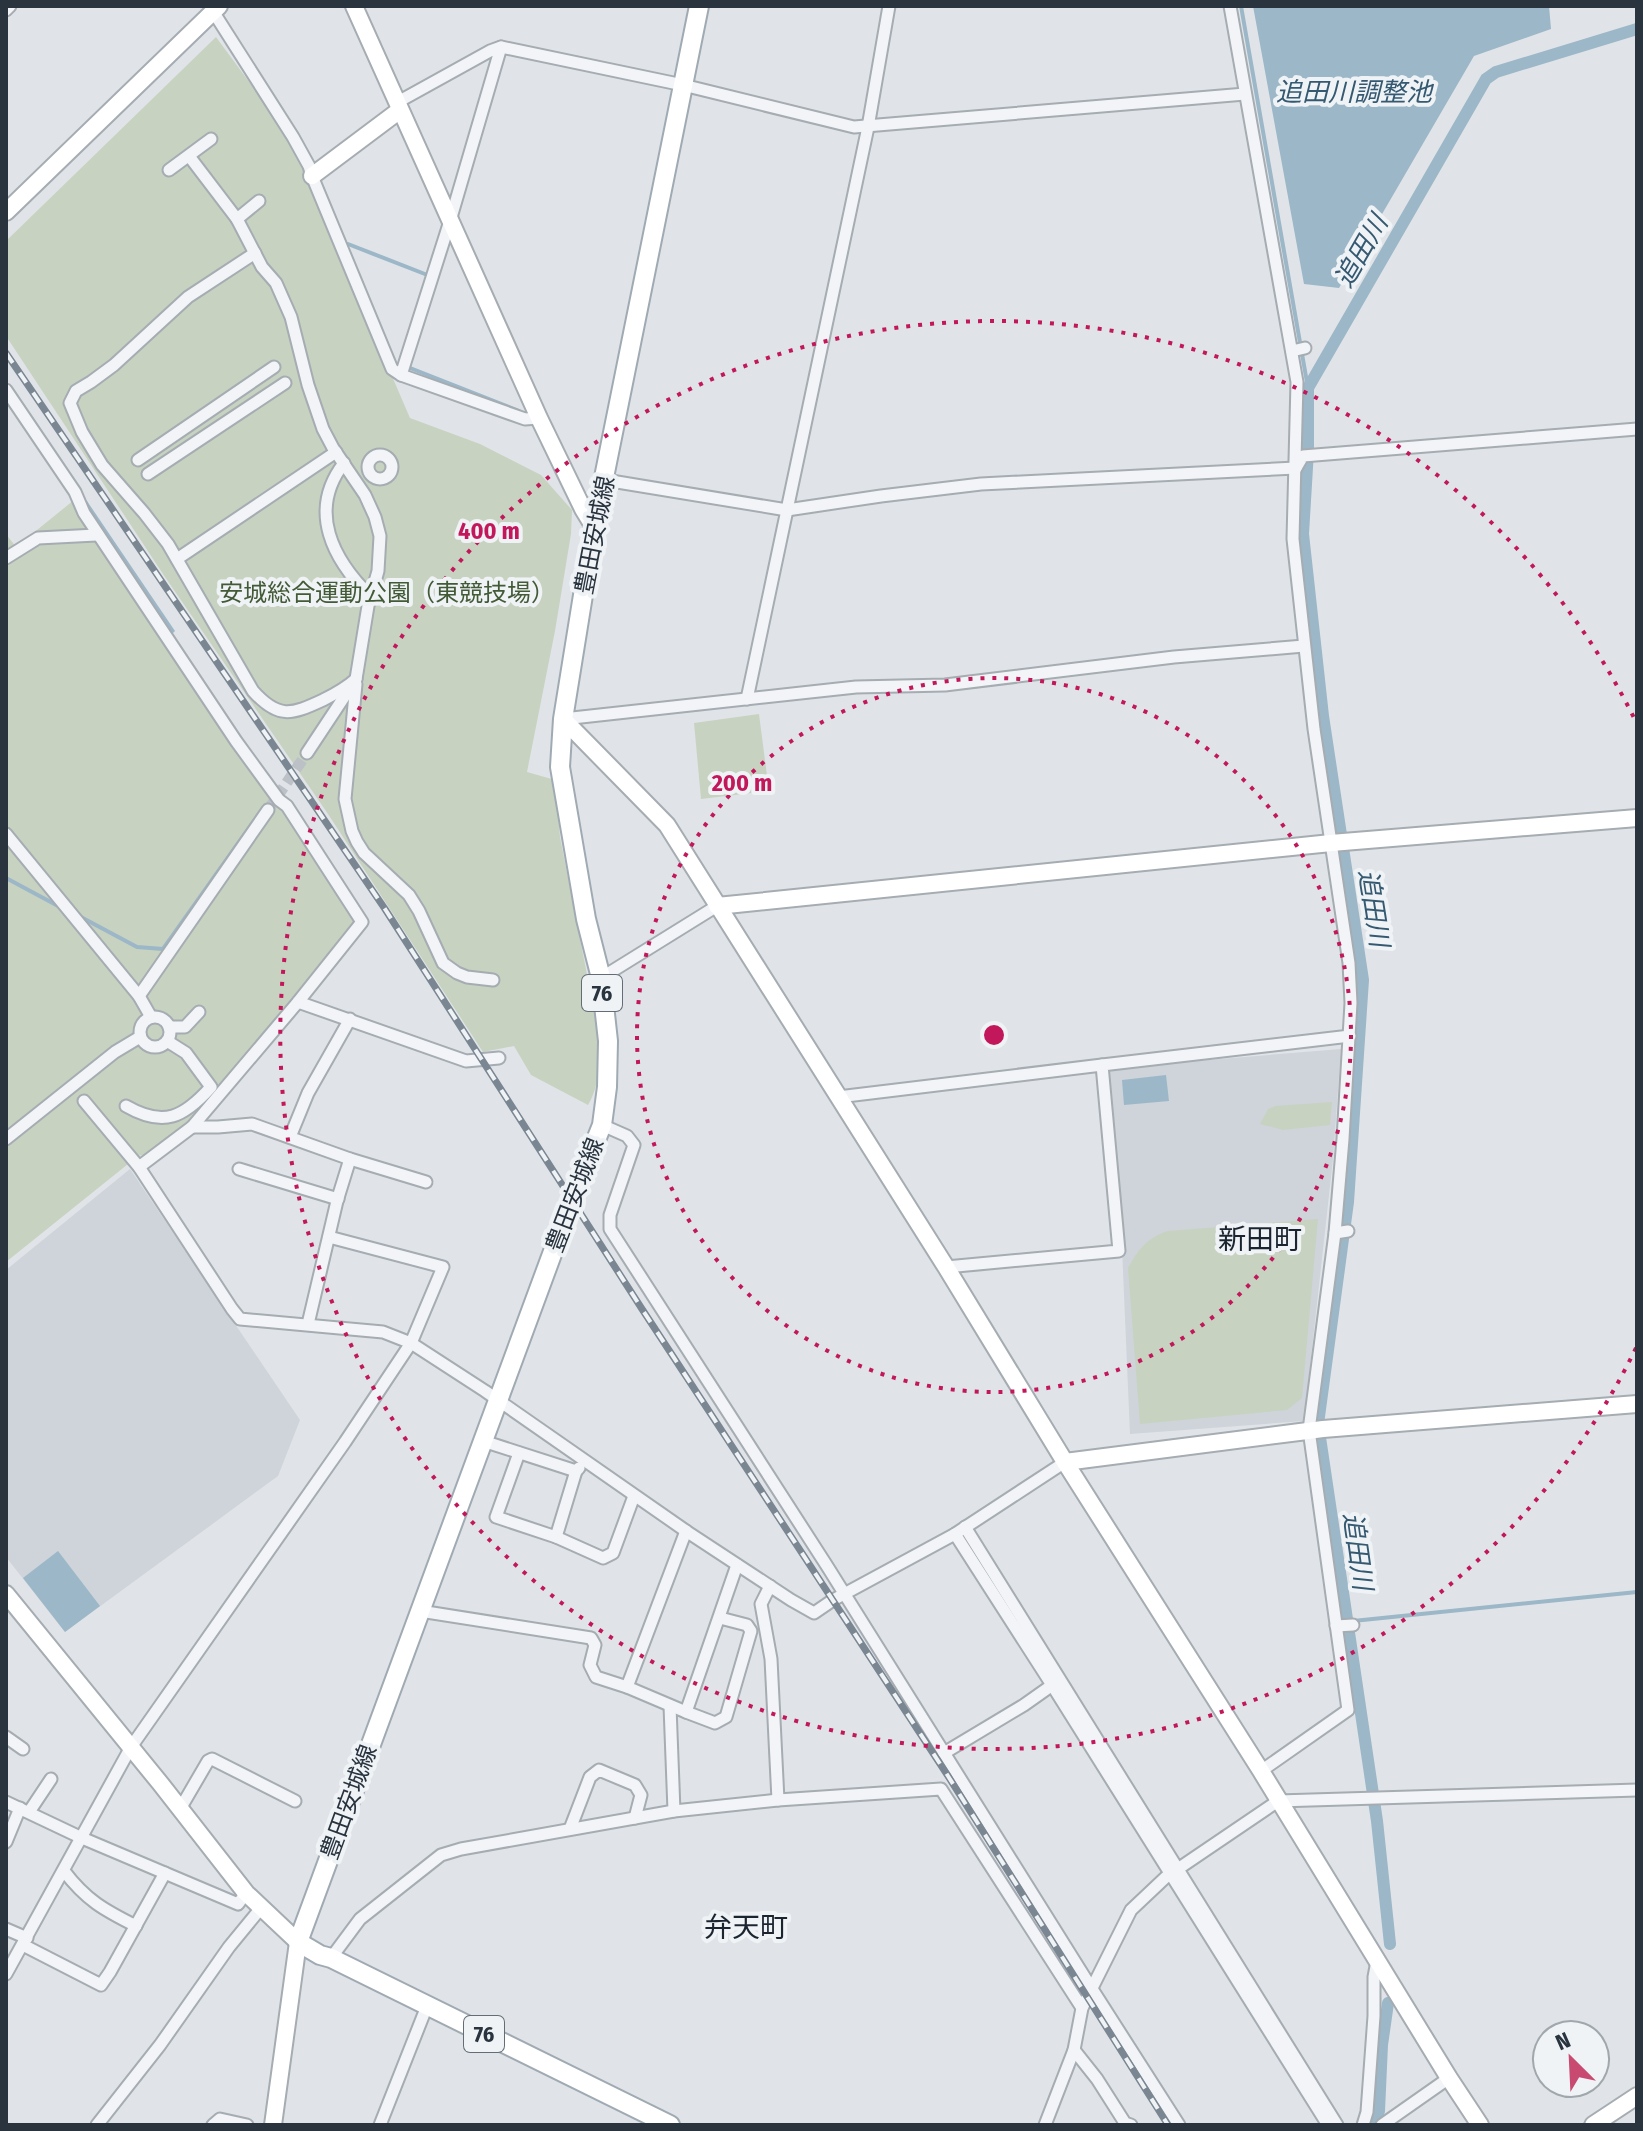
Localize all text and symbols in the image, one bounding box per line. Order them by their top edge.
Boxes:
water label: 追田川調整池 [1276,77,1435,108]
water label: 追田川 [1329,207,1396,293]
street label: 豊田安城線 [570,473,620,597]
text: 400 m [458,517,520,545]
park label: 安城総合運動公園（東競技場） [219,579,555,607]
text: 200 m [711,769,772,797]
water label: 追田川 [1352,867,1395,952]
road number: 76 [582,975,622,1011]
centre of rings [980,1021,1008,1049]
street label: 豊田安城線 [540,1134,610,1256]
district label: 新田町 [1218,1223,1302,1256]
water label: 追田川 [1337,1510,1379,1595]
street label: 豊田安城線 [315,1741,383,1863]
district label: 弁天町 [704,1911,788,1944]
road number: 76 [464,2016,504,2052]
north arrow [1531,2019,1611,2099]
text: N [1552,2026,1575,2056]

